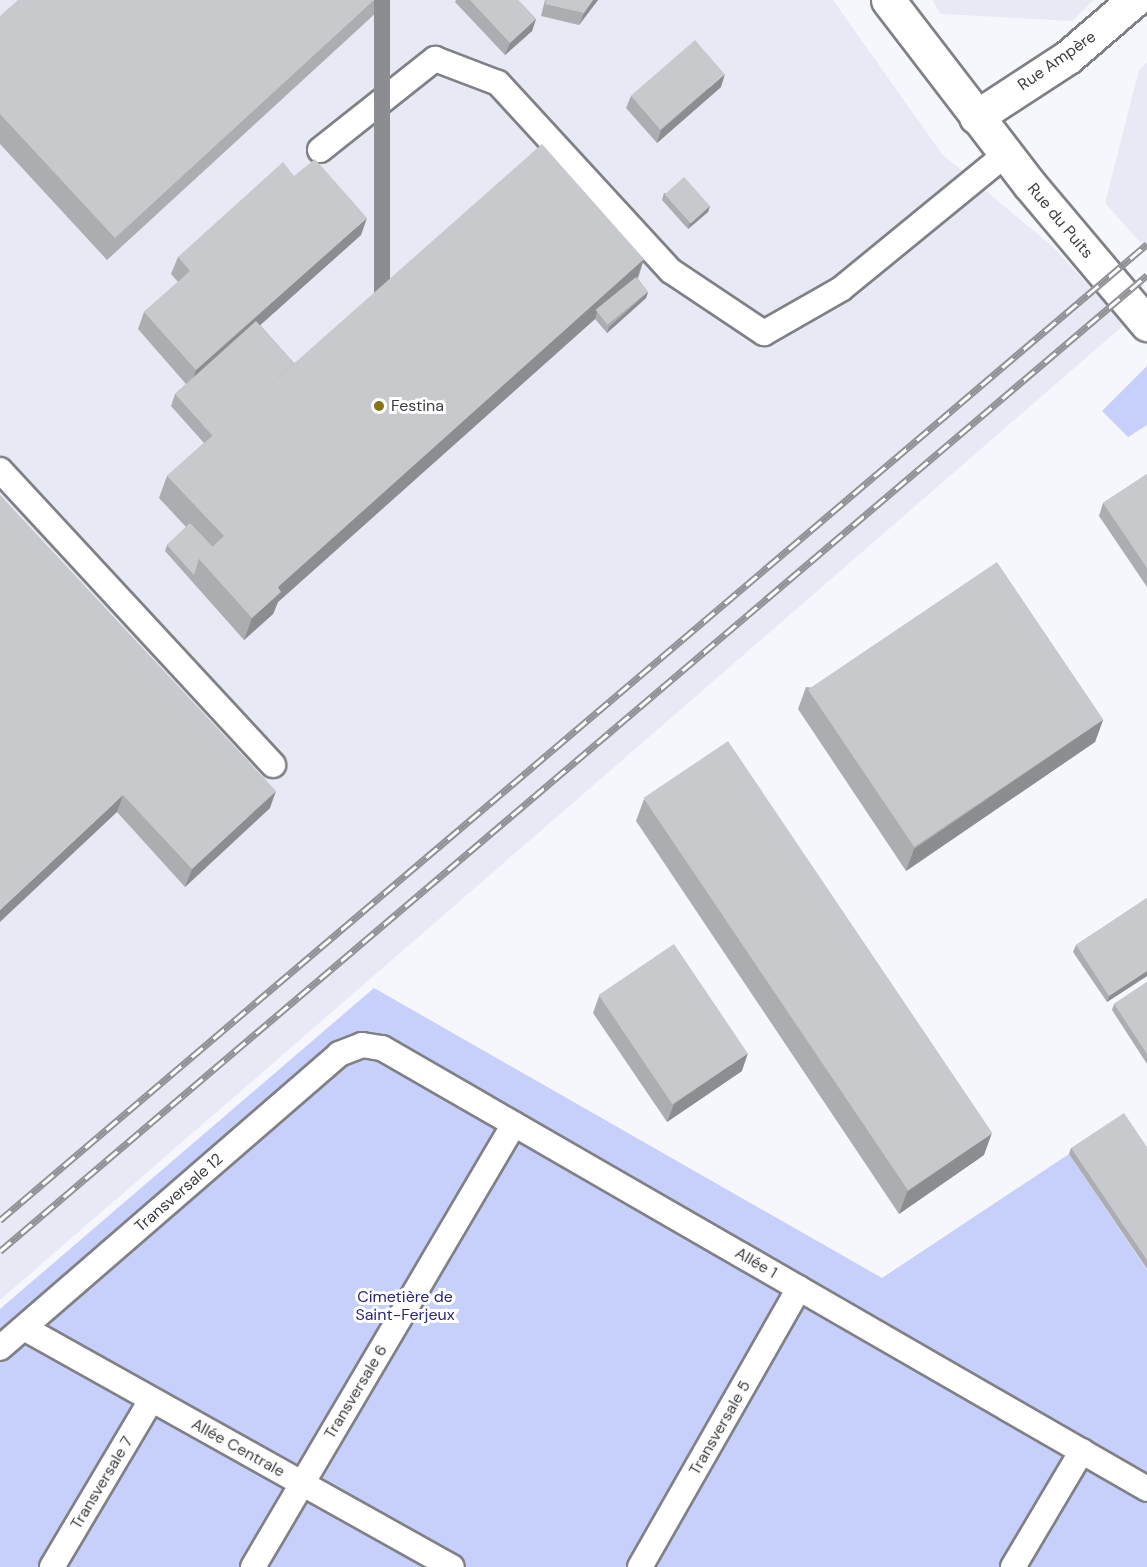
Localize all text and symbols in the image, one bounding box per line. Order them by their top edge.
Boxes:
street label: Rue Ampère [1014,27,1100,95]
street label: Rue du Puits [1023,180,1097,262]
place label: Festina [391,396,444,416]
marker: Festina [372,399,386,413]
street label: Transversale 12 [131,1150,227,1236]
street label: Allée 1 [732,1243,780,1283]
park label: Cimetière de Saint-Ferjeux [355,1287,455,1325]
street label: Transversale 6 [320,1342,392,1442]
street label: Transversale 5 [685,1377,755,1479]
street label: Allée Centrale [188,1415,288,1481]
street label: Transversale 7 [67,1433,137,1533]

